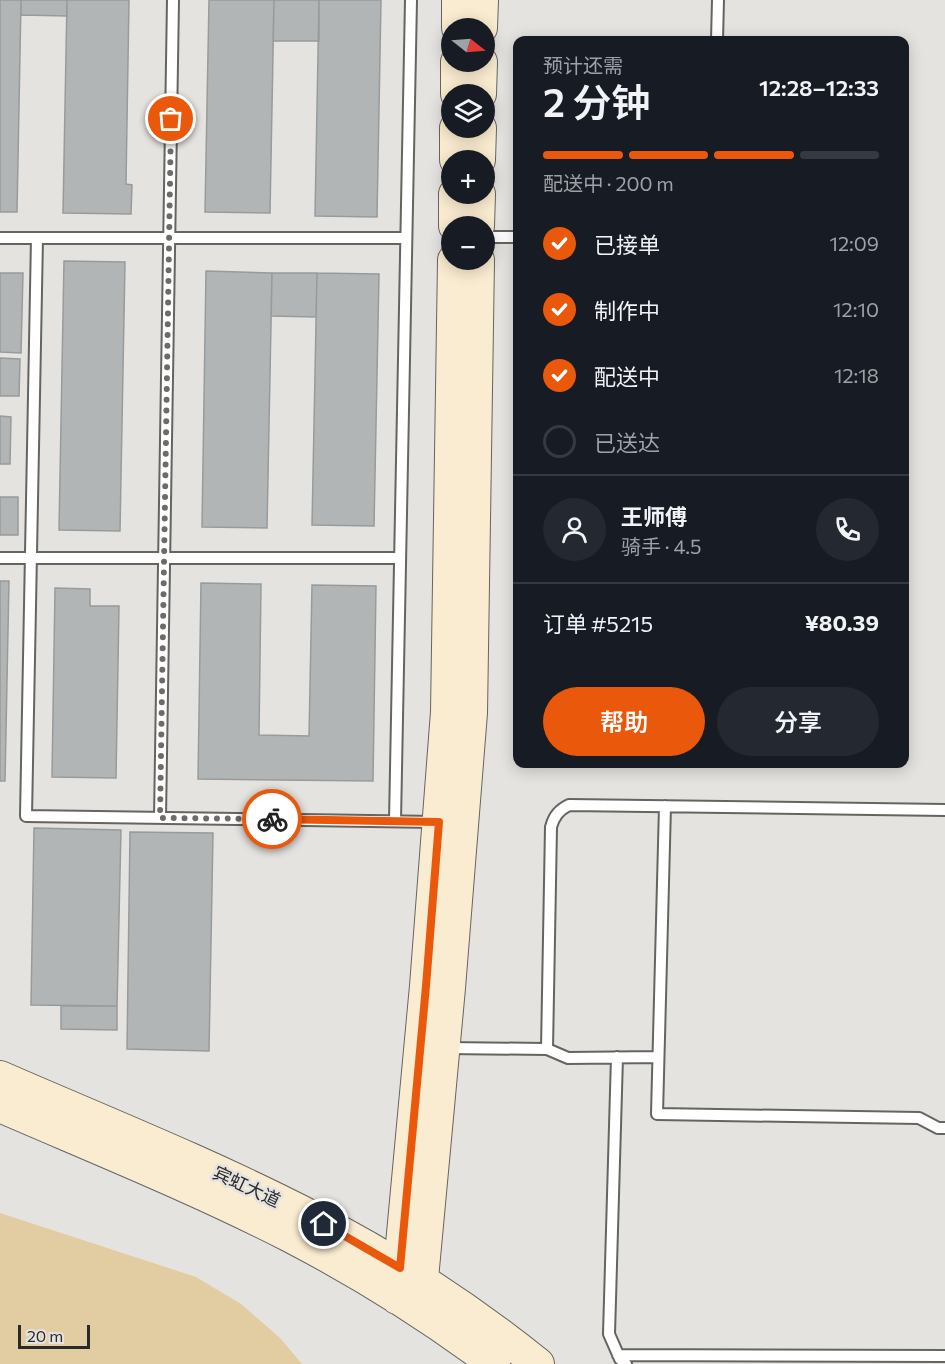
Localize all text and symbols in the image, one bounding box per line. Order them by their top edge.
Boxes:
north arrow [441,18,495,72]
map controls [441,18,495,270]
text: 预计还需 [543,53,623,77]
text: 12:28–12:33 [759,74,879,101]
text: 2 分钟 [543,77,650,125]
button: layers [441,84,495,138]
pin [145,93,196,144]
icon: bag [154,102,187,135]
button: + [441,150,495,204]
text: 配送中 · 200 m [543,171,674,195]
button: − [441,216,495,270]
icon: check [543,227,576,260]
text: 已接单 [594,231,660,258]
text: 12:09 [829,231,879,255]
icon: check [543,293,576,326]
text: 制作中 [594,297,660,324]
text: 12:10 [833,297,879,321]
icon: check [543,359,576,392]
text: 配送中 [594,363,660,390]
text: 12:18 [834,363,879,387]
text: 已送达 [594,429,660,456]
button: person [543,498,606,561]
button: phone [816,498,879,561]
text: 王师傅 [621,503,687,530]
text: 骑手 · 4.5 [621,534,701,558]
text: ¥80.39 [805,609,879,636]
text: 订单 #5215 [543,610,653,637]
button: 帮助 [543,687,705,756]
button: 分享 [717,687,879,756]
courier [242,789,302,849]
icon: bike [256,803,289,836]
street label: 宾虹大道 [210,1161,284,1211]
pin [298,1198,349,1249]
icon: home [307,1207,340,1240]
scale bar [18,1322,90,1350]
text: 20 m [27,1326,63,1345]

